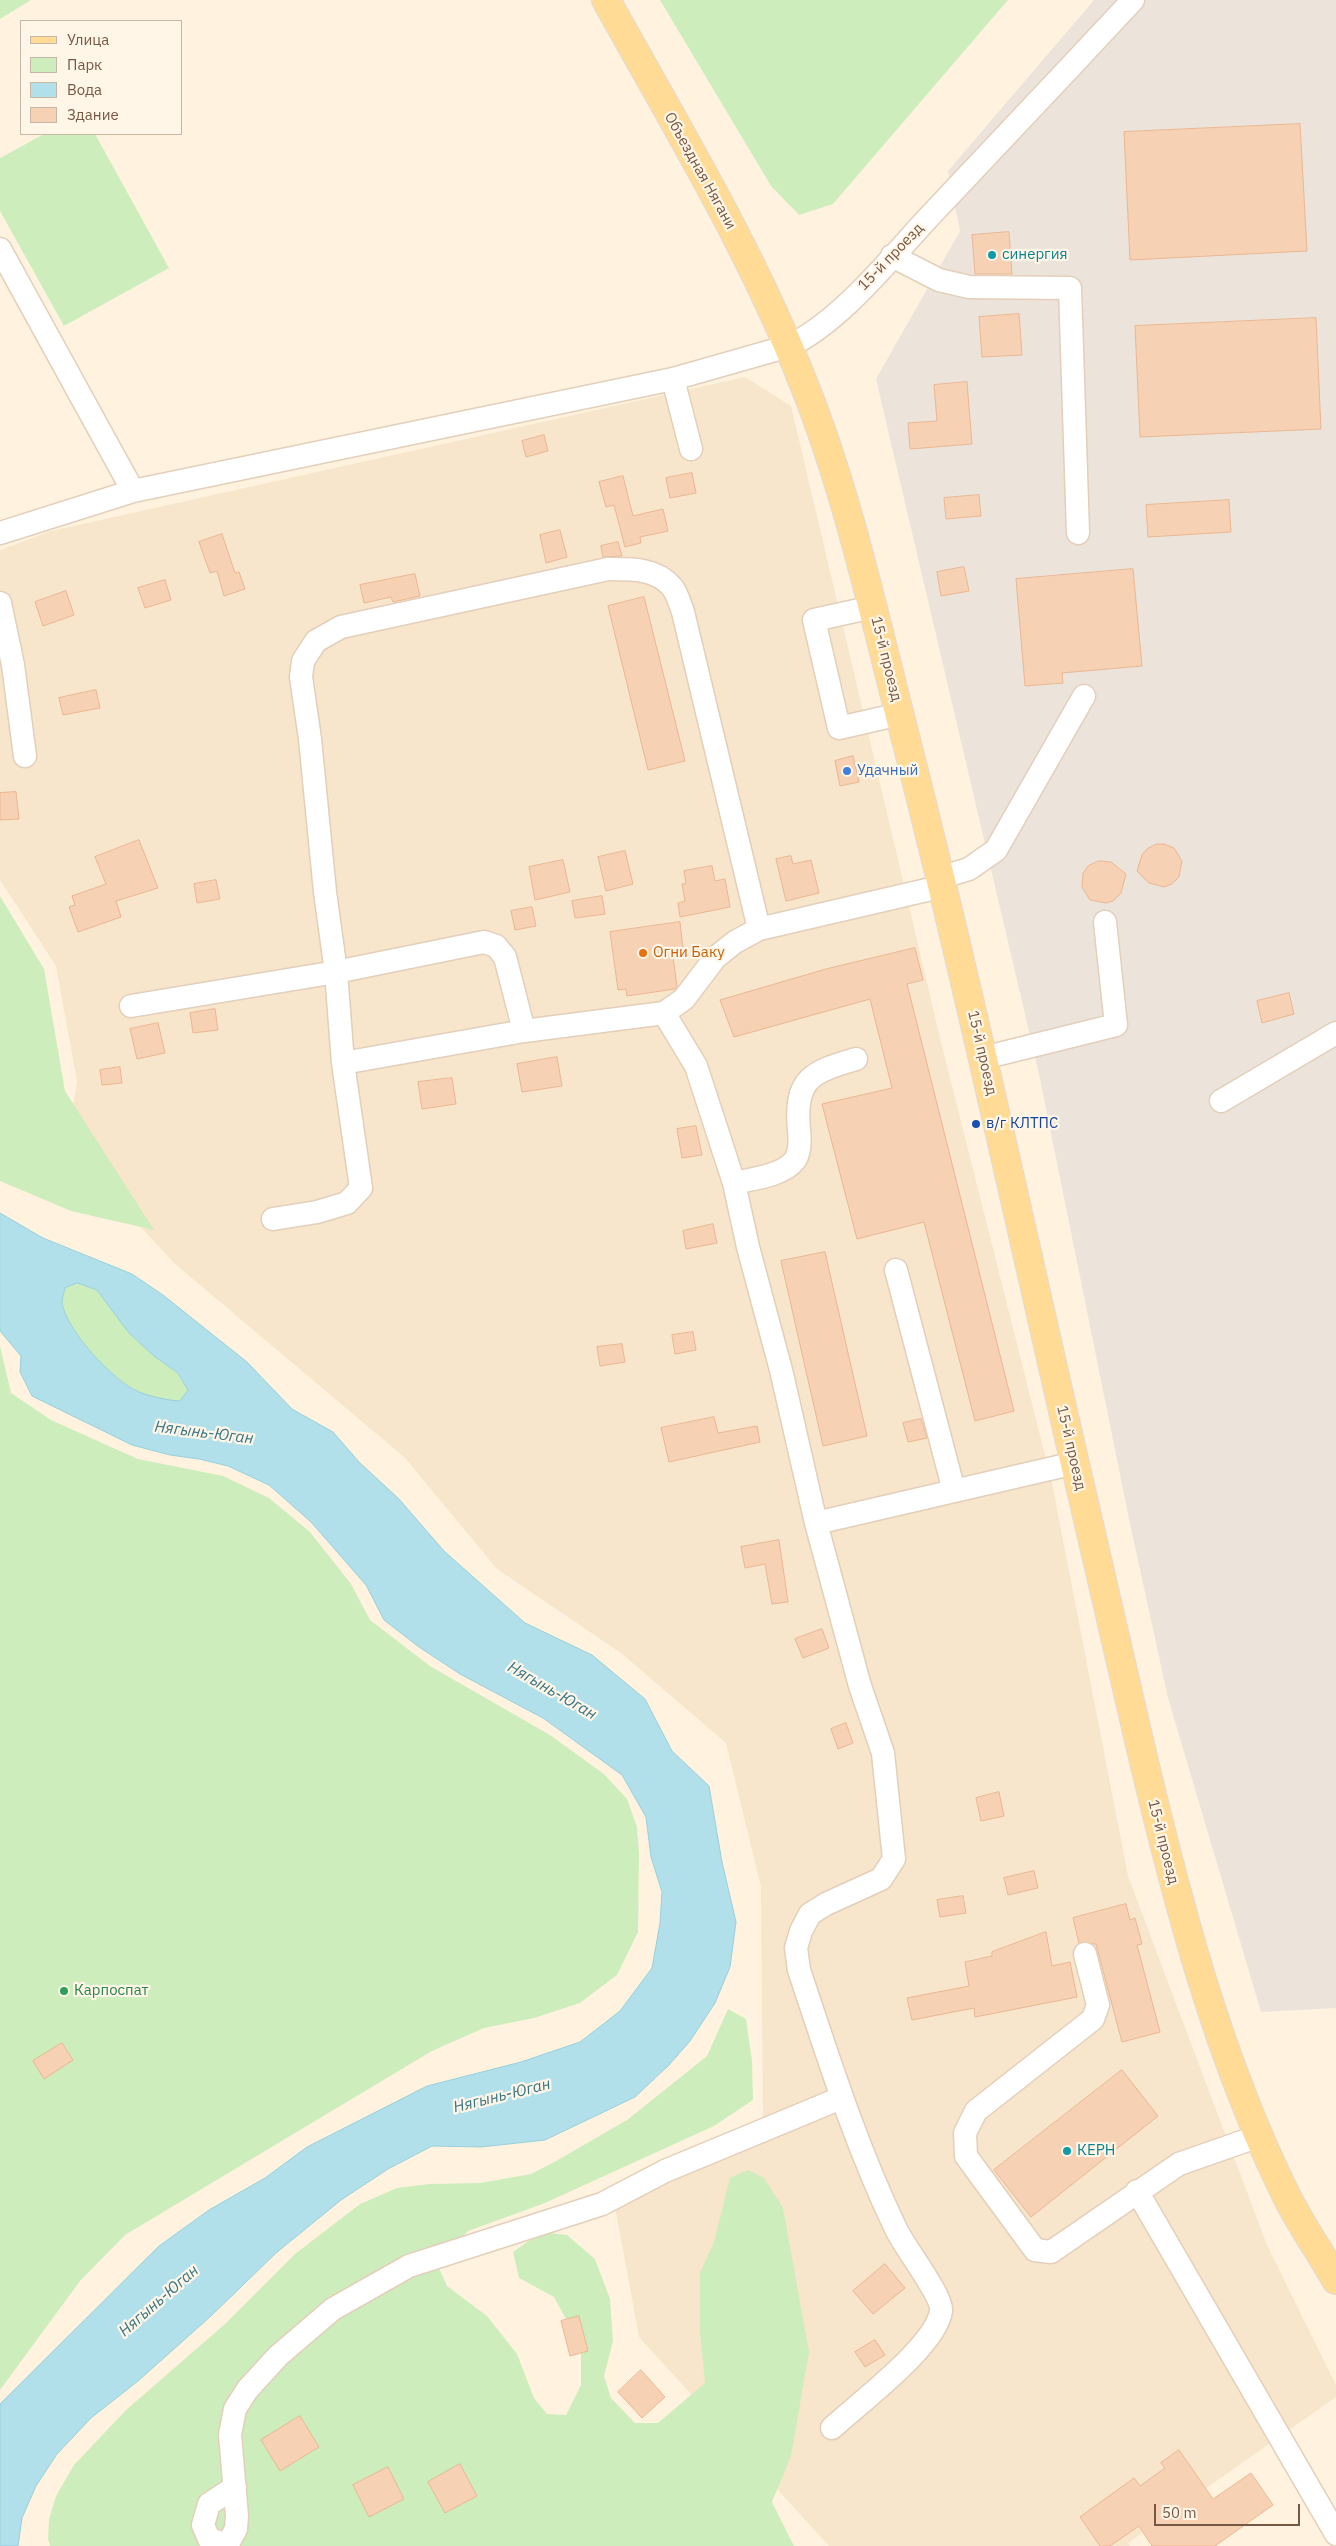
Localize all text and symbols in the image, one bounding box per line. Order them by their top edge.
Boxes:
legend [20,20,182,135]
text: Улица [67,30,109,49]
text: Парк [67,55,102,74]
text: Вода [67,80,102,99]
text: Здание [67,105,119,124]
street label: Объездная Нягани [660,109,740,233]
street label: 15-й проезд [854,220,928,294]
place label: синергия [1002,246,1067,264]
marker: синергия [986,249,998,261]
street label: 15-й проезд [867,615,905,703]
place label: Удачный [857,762,918,780]
marker: Удачный [841,765,853,777]
place label: Огни Баку [653,944,725,962]
marker: Огни Баку [637,947,649,959]
street label: 15-й проезд [963,1009,1001,1097]
place label: в/г КЛТПС [986,1115,1058,1133]
marker: в/г КЛТПС [970,1118,982,1130]
street label: 15-й проезд [1052,1404,1090,1492]
water label: Нягынь-Юган [153,1417,255,1449]
water label: Нягынь-Юган [504,1658,600,1724]
street label: 15-й проезд [1144,1798,1182,1886]
place label: Карпоспат [74,1982,149,2000]
marker: Карпоспат [58,1985,70,1997]
water label: Нягынь-Юган [451,2075,553,2117]
place label: КЕРН [1077,2142,1115,2160]
marker: КЕРН [1061,2145,1073,2157]
water label: Нягынь-Юган [115,2261,203,2341]
scale bar [1156,2494,1302,2526]
text: 50 m [1162,2503,1197,2522]

